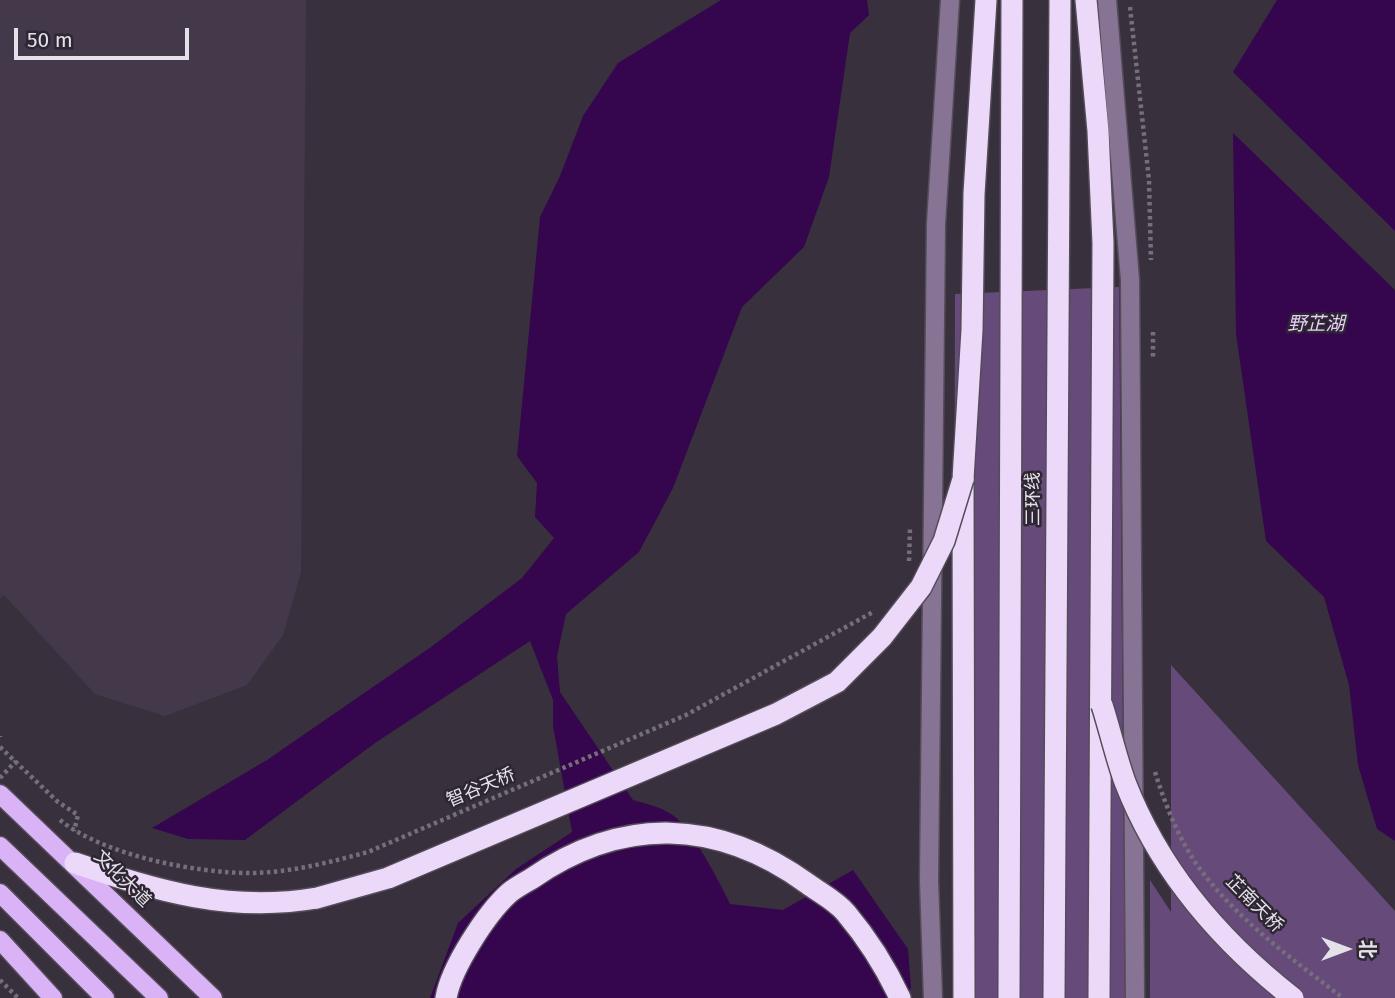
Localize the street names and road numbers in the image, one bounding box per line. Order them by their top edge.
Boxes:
street label: 三环线 [1023,472,1045,526]
street label: 智谷天桥 [444,764,518,812]
street label: 文化大道 [89,846,155,912]
street label: 芷南天桥 [1221,871,1287,937]

